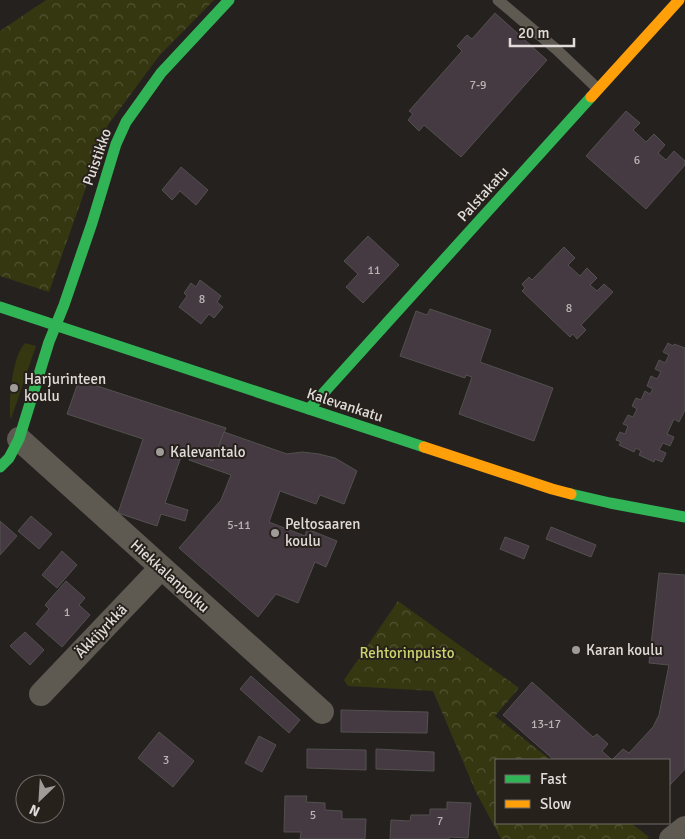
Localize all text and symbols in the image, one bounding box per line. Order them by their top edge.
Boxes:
scale bar [510,15,574,47]
text: 20 m [518,24,549,42]
house number: 7-9 [469,78,487,93]
street label: Puistikko [79,126,115,188]
house number: 6 [634,153,640,168]
street label: Palstakatu [454,163,512,225]
house number: 11 [368,263,380,278]
house number: 8 [199,292,205,307]
house number: 8 [566,301,572,316]
place label: Harjurinteen koulu [24,370,106,405]
marker: Harjurinteen koulu [8,382,20,394]
street label: Kalevankatu [305,384,385,426]
place label: Kalevantalo [170,443,246,461]
marker: Kalevantalo [154,446,166,458]
place label: Peltosaaren koulu [285,515,360,550]
house number: 5-11 [227,518,251,533]
marker: Peltosaaren koulu [269,527,281,539]
street label: Hiekkalanpolku [127,536,213,616]
street label: Äkkijyrkkä [71,601,131,661]
house number: 1 [64,605,70,620]
place label: Karan koulu [586,641,663,659]
park label: Rehtorinpuisto [359,644,455,662]
marker: Karan koulu [570,644,582,656]
house number: 13-17 [531,717,561,732]
house number: 3 [163,753,169,768]
legend [495,759,670,824]
text: Fast [540,770,567,788]
north arrow [15,774,65,824]
text: Slow [540,795,571,813]
text: N [27,801,43,820]
house number: 5 [310,808,316,823]
house number: 7 [437,814,443,829]

